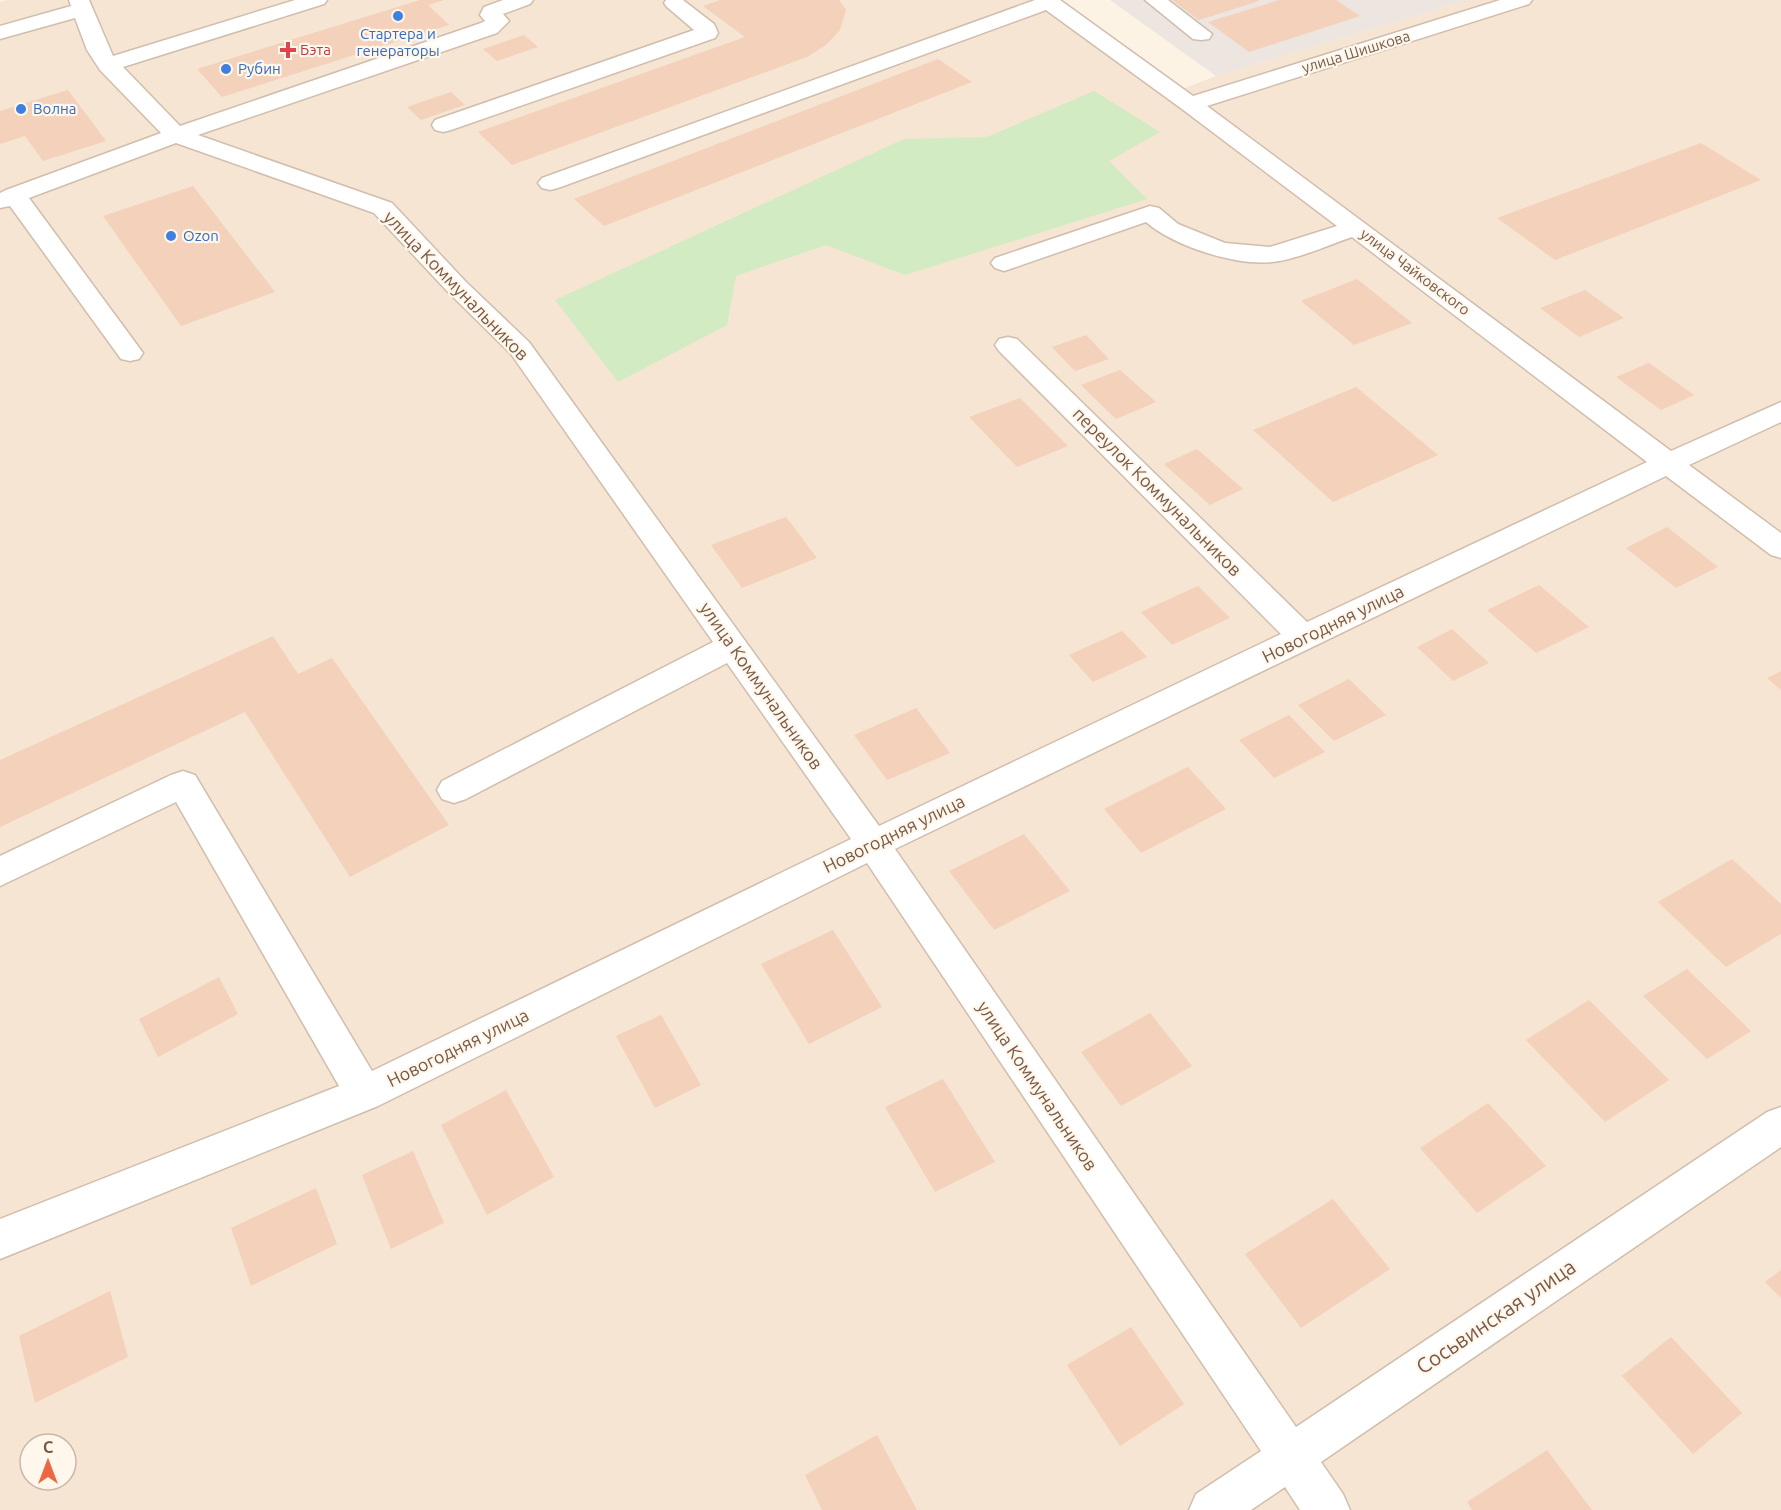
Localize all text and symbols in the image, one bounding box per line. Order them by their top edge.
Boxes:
marker: Стартера и генераторы [391,9,405,23]
place label: Стартера и генераторы [356,25,440,59]
street label: улица Шишкова [1300,27,1412,76]
place label: Бэта [300,41,331,58]
marker: Бэта [281,43,295,57]
place label: Рубин [238,60,281,77]
marker: Рубин [219,62,233,76]
place label: Волна [33,100,77,117]
marker: Волна [14,102,28,116]
street label: улица Коммунальников [380,207,533,364]
street label: улица Чайковского [1357,225,1473,318]
place label: Ozon [183,227,219,244]
marker: Ozon [164,229,178,243]
street label: переулок Коммунальников [1069,403,1246,580]
street label: Новогодняя улица [1258,580,1407,666]
street label: улица Коммунальников [696,598,827,773]
street label: Новогодняя улица [819,790,968,876]
street label: улица Коммунальников [974,997,1102,1174]
street label: Новогодняя улица [383,1004,532,1090]
street label: Сосьвинская улица [1411,1254,1580,1378]
north arrow [18,1432,78,1492]
text: С [43,1438,53,1456]

